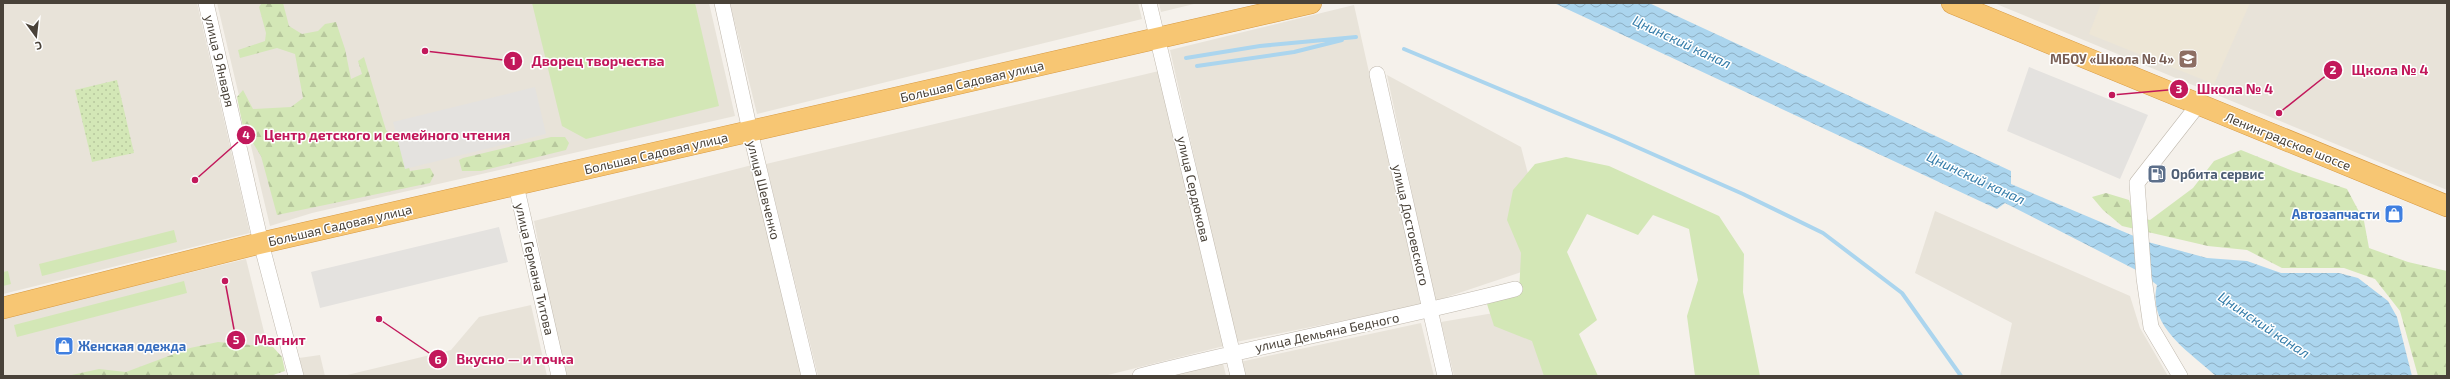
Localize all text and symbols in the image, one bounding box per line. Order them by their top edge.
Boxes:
water label: Цнинский канал [1630,11,1734,72]
street label: улица 9 Января [202,13,238,109]
north arrow [16,16,56,56]
text: С [33,39,44,53]
callout: Дворец творчества [503,48,672,74]
school or university icon: МБОУ «Школа № 4» [2177,48,2199,70]
place label: МБОУ «Школа № 4» [2050,51,2174,67]
text: Дворец творчества [532,52,665,69]
text: 1 [510,53,516,67]
street label: Большая Садовая улица [899,57,1045,105]
callout: Щкола № 4 [2323,57,2436,83]
text: Щкола № 4 [2352,61,2428,78]
text: 2 [2330,62,2337,76]
callout: Школа № 4 [2169,76,2281,102]
text: Школа № 4 [2197,80,2273,97]
text: 3 [2176,81,2183,95]
street label: Ленинградское шоссе [2223,108,2353,174]
callout: Центр детского и семейного чтения [236,122,518,148]
text: Центр детского и семейного чтения [264,126,510,143]
text: 4 [242,127,250,141]
street label: Большая Садовая улица [583,129,729,177]
street label: улица Сердюкова [1174,135,1214,243]
street label: улица Шевченко [744,139,784,241]
water label: Цнинский канал [1924,147,2028,208]
street label: улица Достоевского [1389,163,1433,287]
fuel station icon: Орбита сервис [2146,163,2168,185]
place label: Орбита сервис [2171,166,2265,182]
street label: Большая Садовая улица [267,201,413,249]
street label: улица Германа Титова [512,201,558,337]
shop icon: Автозапчасти [2383,203,2405,225]
place label: Автозапчасти [2292,206,2380,222]
water label: Цнинский канал [2215,288,2313,362]
street label: улица Демьяна Бедного [1253,309,1401,355]
callout: Магнит [226,327,314,353]
text: Магнит [254,331,306,348]
text: 5 [233,332,240,346]
shop icon: Женская одежда [53,335,75,357]
place label: Женская одежда [78,338,186,354]
callout: Вкусно — и точка [428,346,582,372]
text: Вкусно — и точка [456,350,574,367]
text: 6 [434,352,442,366]

